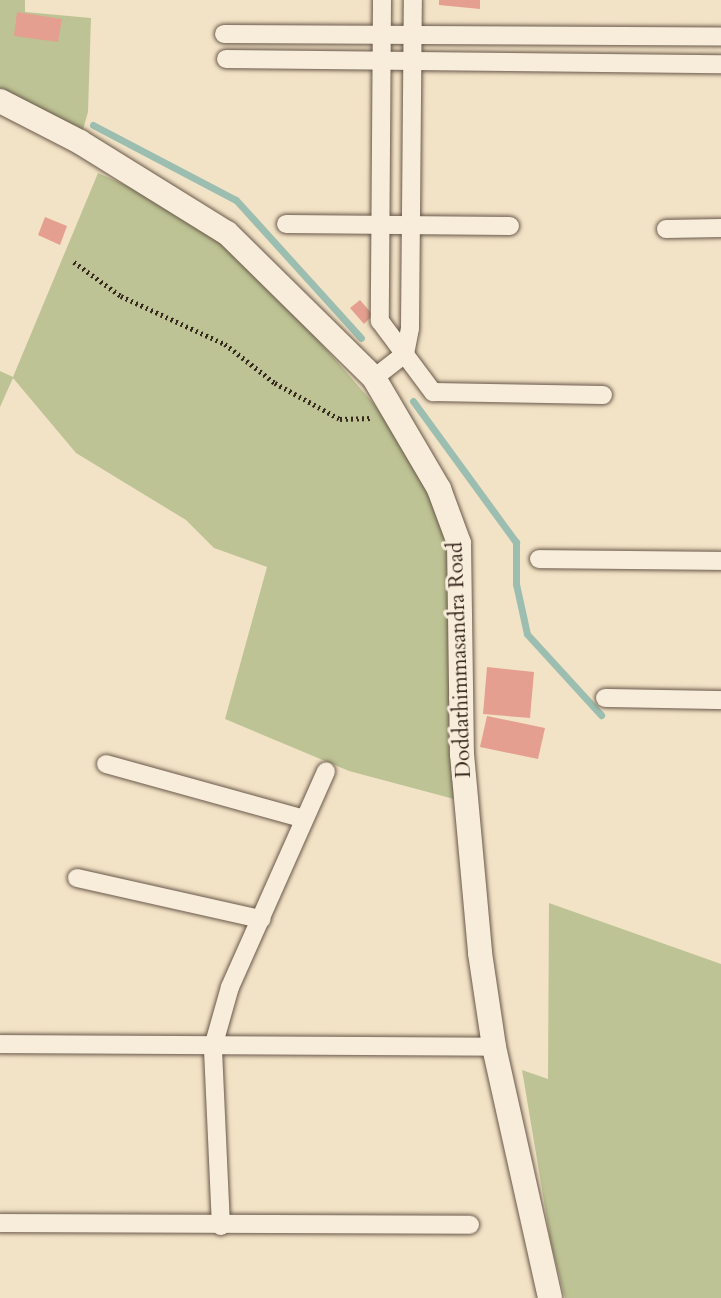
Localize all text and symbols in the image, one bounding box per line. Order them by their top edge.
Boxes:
street label: Doddathimmasandra Road [443,542,477,778]

